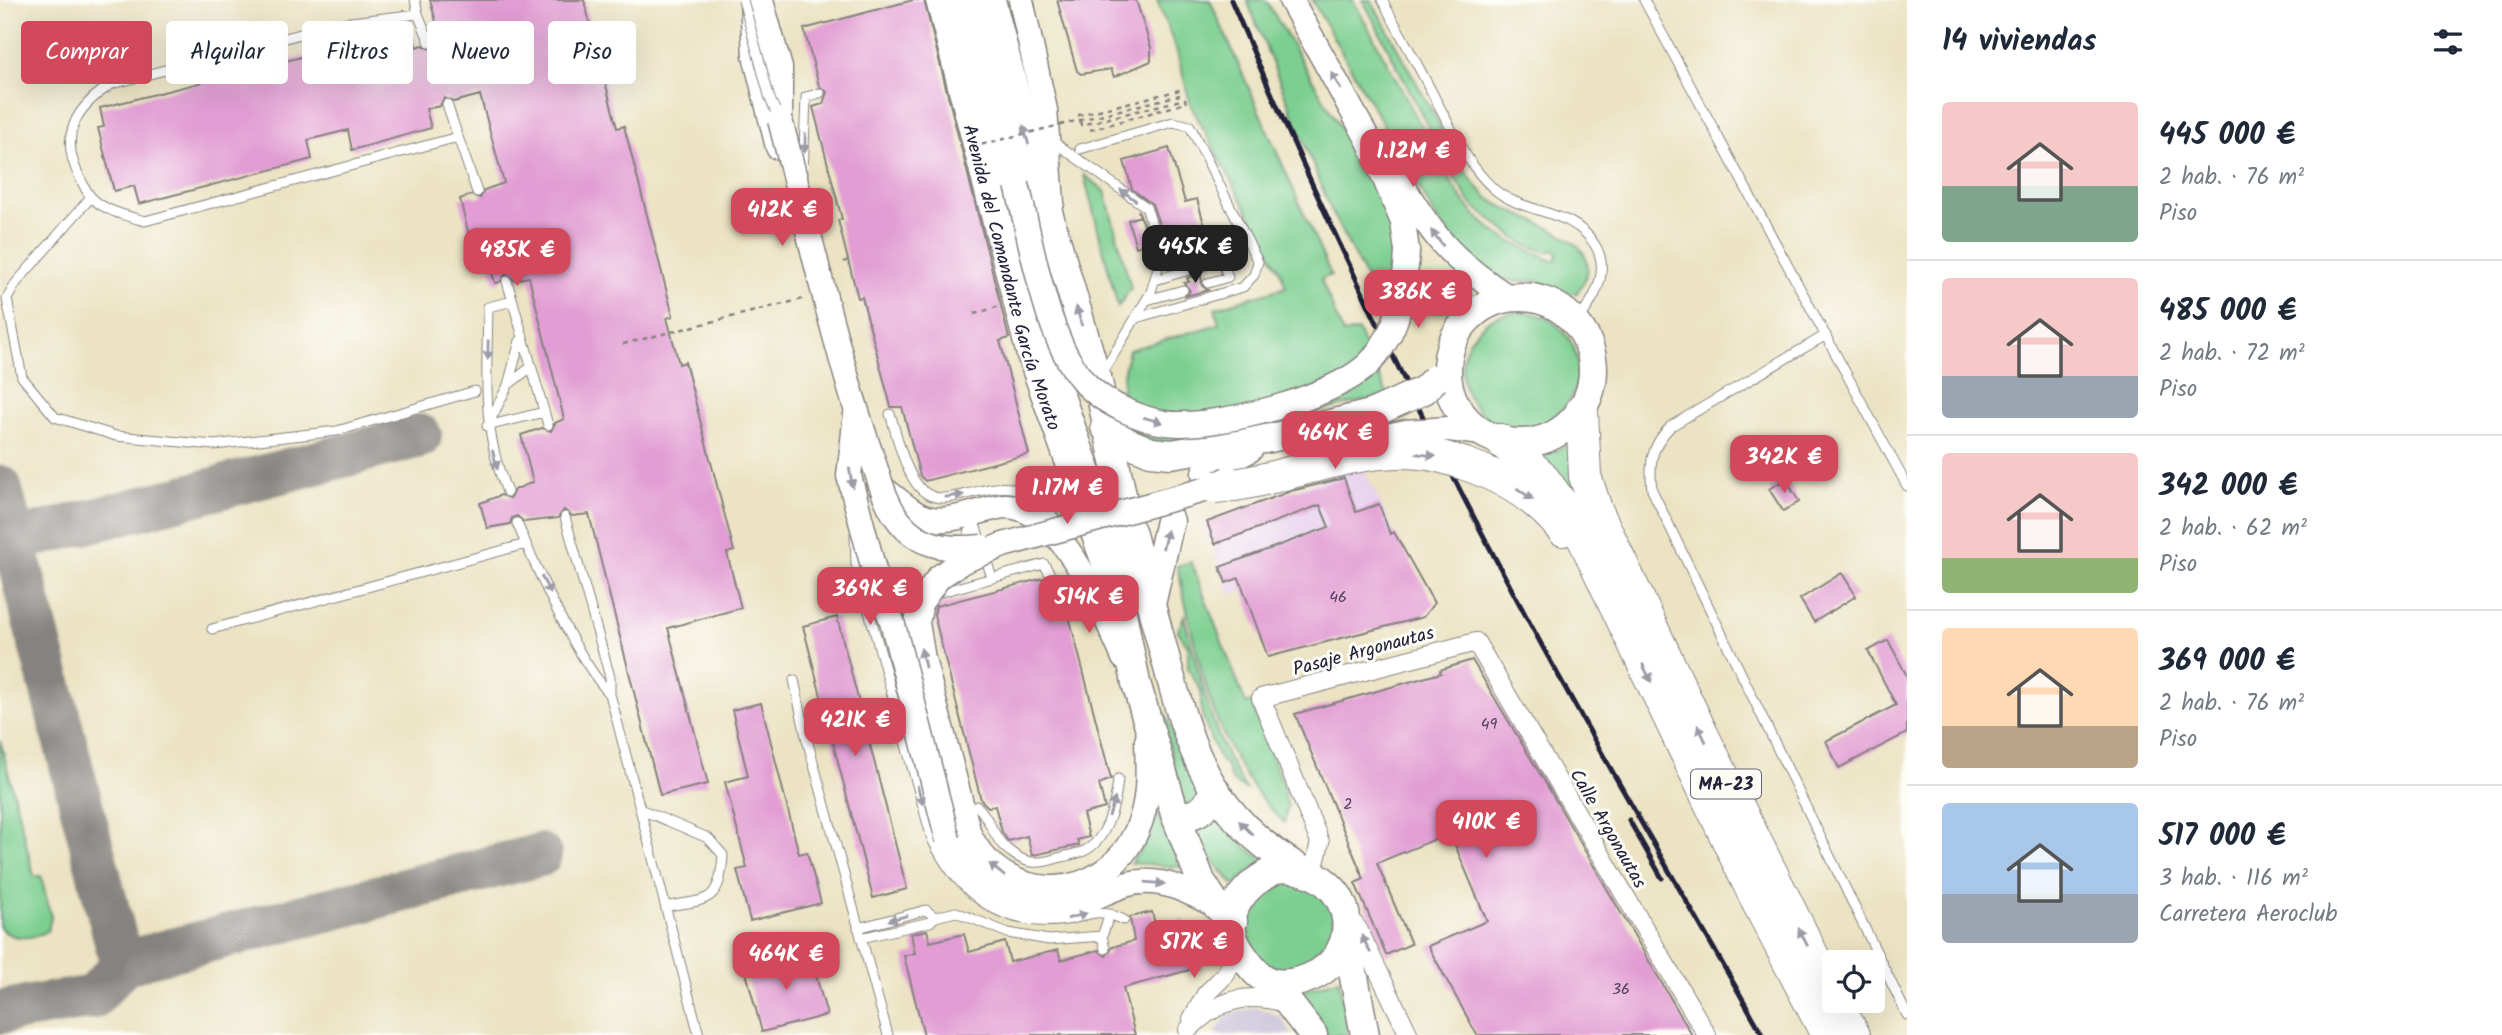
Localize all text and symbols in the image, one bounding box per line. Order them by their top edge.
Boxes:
text: 14 viviendas [1942,18,2097,66]
chip: Comprar [21,21,152,84]
chip: Alquilar [166,21,288,84]
chip: Filtros [302,21,413,84]
chip: Nuevo [427,21,534,84]
chip: Piso [548,21,636,84]
icon: filters [2429,23,2467,61]
one-way arrow [1330,72,1342,91]
text: 445 000 € [2159,112,2295,160]
street label: Avenida del Comandante García Morato [953,121,1068,435]
one-way arrow [1020,124,1031,146]
pin: 1.12M € [1348,130,1478,189]
icon: home [1998,130,2082,214]
one-way arrow [799,132,810,154]
text: 1.12M € [1376,134,1450,170]
text: 2 hab. · 76 m² [2159,160,2304,196]
pin: 412K € [725,188,839,248]
one-way arrow [1119,189,1138,202]
text: 412K € [747,193,817,229]
text: Piso [2159,196,2197,232]
pin: 445K € [1138,226,1252,285]
pin: 485K € [460,229,574,288]
text: 445K € [1158,230,1232,266]
one-way arrow [1429,230,1444,248]
text: 485K € [479,233,555,269]
pin: 386K € [1361,270,1475,330]
text: 386K € [1380,275,1456,311]
text: 485 000 € [2159,288,2297,336]
one-way arrow [1073,305,1084,327]
icon: home [1998,306,2082,390]
text: 2 hab. · 72 m² [2159,336,2305,372]
one-way arrow [482,339,493,361]
text: Piso [2159,372,2197,408]
pin: 464K € [1278,412,1392,471]
one-way arrow [1142,415,1163,425]
text: 464K € [1298,416,1372,452]
pin: 342K € [1727,435,1841,495]
text: 342K € [1746,440,1822,476]
one-way arrow [490,449,501,471]
one-way arrow [1415,450,1437,461]
text: 342 000 € [2159,463,2298,511]
pin: 1.17M € [1002,466,1132,526]
one-way arrow [846,467,857,489]
text: 1.17M € [1031,471,1103,507]
icon: home [1998,481,2082,565]
one-way arrow [1516,487,1534,501]
one-way arrow [943,491,965,502]
text: 2 hab. · 62 m² [2159,511,2307,547]
one-way arrow [1160,528,1171,550]
text: Piso [2159,547,2197,583]
pin: 369K € [813,568,927,627]
text: 369K € [833,572,907,608]
one-way arrow [539,576,551,596]
pin: 514K € [1032,576,1146,635]
text: 514K € [1055,580,1123,616]
house number: 46 [1329,585,1347,610]
street label: Pasaje Argonautas [1289,619,1438,685]
text: 369 000 € [2159,638,2295,686]
one-way arrow [918,647,929,669]
icon: home [1998,656,2082,740]
one-way arrow [1641,663,1653,683]
text: 2 hab. · 76 m² [2159,686,2304,722]
pin: 421K € [798,698,912,758]
text: 421K € [820,703,890,739]
house number: 49 [1481,712,1498,737]
text: Piso [2159,722,2197,758]
one-way arrow [1696,724,1707,744]
street label: Calle Argonautas [1561,764,1654,894]
road number: MA-23 [1691,770,1761,798]
one-way arrow [915,784,926,806]
house number: 2 [1343,792,1353,817]
one-way arrow [1107,797,1118,818]
pin: 410K € [1429,800,1543,860]
text: 410K € [1452,805,1520,841]
text: 517 000 € [2159,813,2286,861]
one-way arrow [1238,820,1254,837]
icon: home [1998,831,2082,915]
text: 3 hab. · 116 m² [2159,861,2308,897]
one-way arrow [988,863,1005,878]
one-way arrow [1144,878,1166,889]
text: Carretera Aeroclub [2159,897,2337,933]
one-way arrow [1067,911,1088,921]
one-way arrow [887,913,908,923]
pin: 517K € [1137,920,1251,980]
text: 517K € [1161,925,1227,961]
one-way arrow [1797,927,1809,947]
pin: 464K € [729,932,843,992]
one-way arrow [1360,934,1371,954]
text: 464K € [749,937,823,973]
map controls [1822,950,1885,1013]
button: locate [1822,950,1885,1013]
house number: 36 [1612,977,1630,1002]

